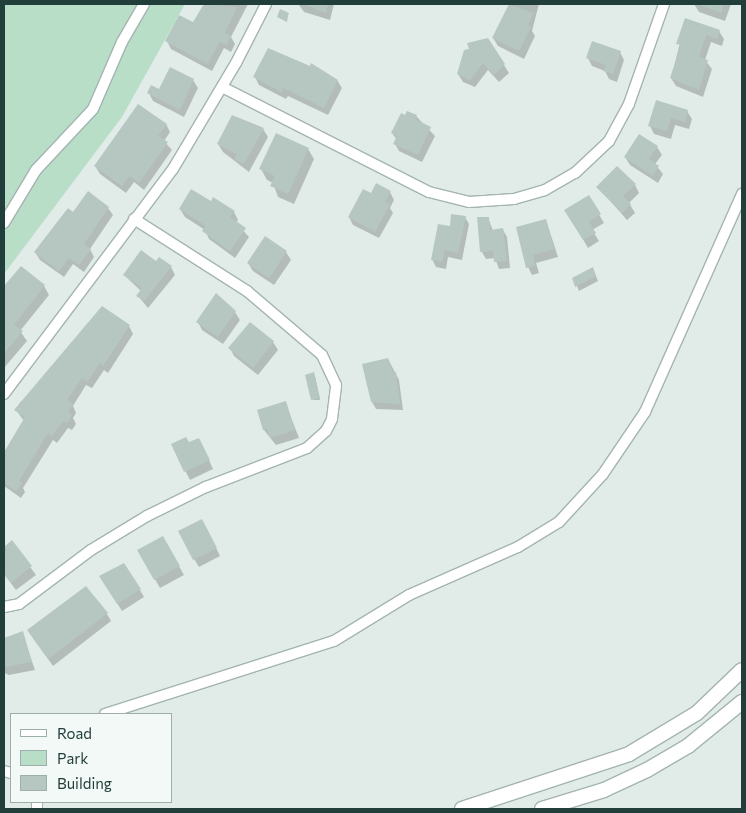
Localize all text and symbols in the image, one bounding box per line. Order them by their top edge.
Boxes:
legend [10,713,172,803]
text: Road [57,724,92,742]
text: Park [57,749,88,767]
text: Building [57,774,112,792]

